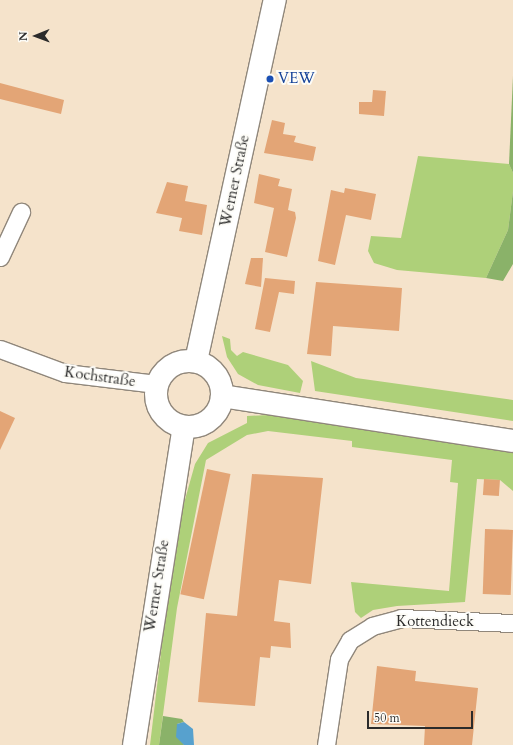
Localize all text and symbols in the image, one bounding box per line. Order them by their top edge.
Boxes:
north arrow [16,16,56,56]
text: N [16,31,31,41]
place label: VEW [278,70,315,88]
marker: VEW [265,74,275,84]
street label: Werner Straße [216,133,254,229]
street label: Kochstraße [63,363,137,391]
street label: Werner Straße [141,538,173,634]
street label: Kottendieck [396,613,474,631]
scale bar [369,703,475,729]
text: 50 m [374,710,400,726]

